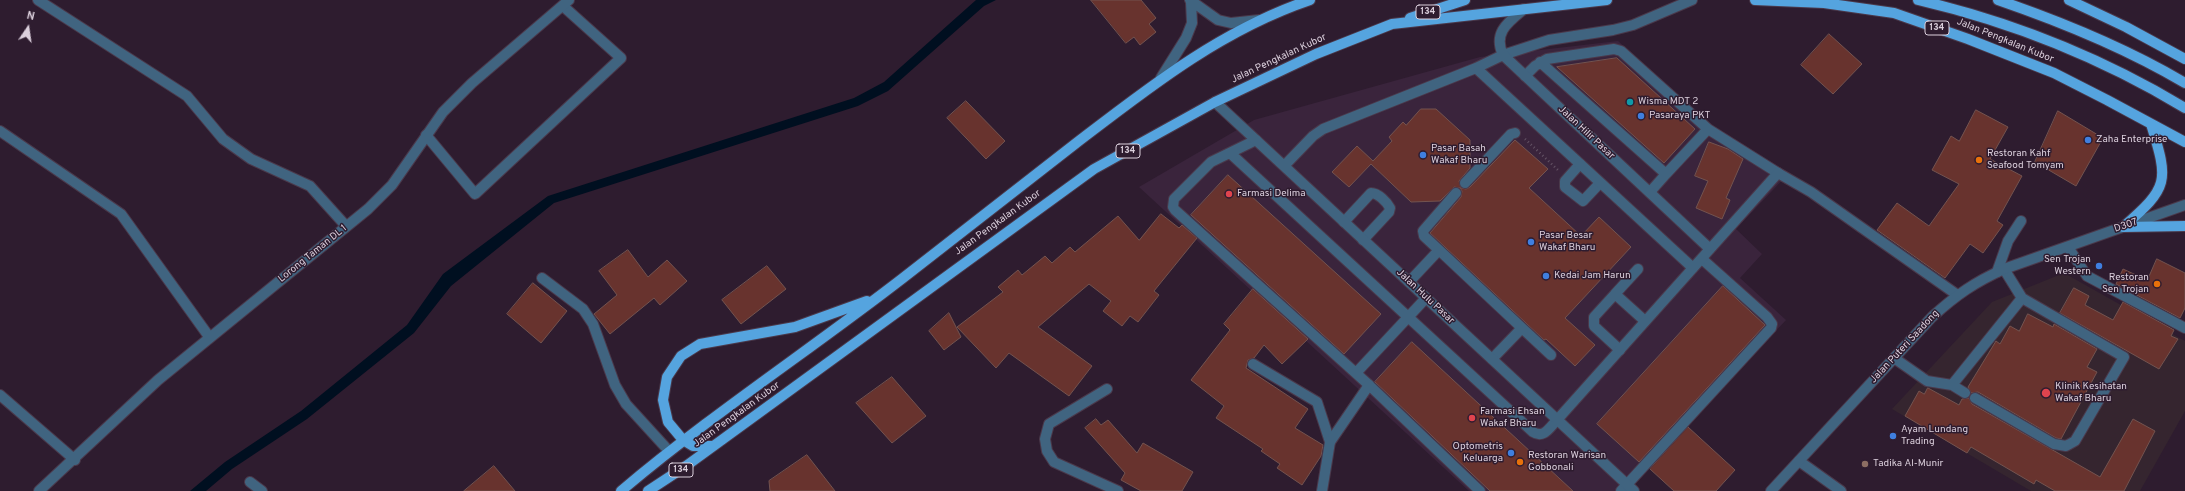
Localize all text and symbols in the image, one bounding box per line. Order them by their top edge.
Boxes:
road number: 134 [1416,5,1440,19]
north arrow [8,8,48,48]
text: N [25,9,36,24]
street label: Jalan Pengkalan Kubor [1955,16,2055,66]
road number: 134 [1925,21,1949,35]
street label: Jalan Pengkalan Kubor [1230,32,1328,86]
place label: Wisma MDT 2 [1638,96,1698,108]
marker: Wisma MDT 2 [1625,97,1635,107]
street label: Jalan Hilir Pasar [1555,104,1617,162]
place label: Pasaraya PKT [1649,110,1710,122]
marker: Pasaraya PKT [1636,111,1646,121]
place label: Zaha Enterprise [2096,134,2167,146]
marker: Zaha Enterprise [2083,135,2093,145]
place label: Pasar Basah Wakaf Bharu [1431,143,1487,166]
road number: 134 [1116,144,1140,158]
place label: Restoran Kahf Seafood Tomyam [1987,148,2064,172]
marker: Pasar Basah Wakaf Bharu [1418,150,1428,160]
marker: Restoran Kahf Seafood Tomyam [1974,155,1984,165]
street label: Jalan Pengkalan Kubor [953,188,1043,258]
place label: Farmasi Delima [1237,188,1305,200]
marker: Farmasi Delima [1224,189,1234,199]
street label: D307 [2113,216,2139,236]
street label: Lorong Taman DL 1 [276,223,350,285]
place label: Pasar Besar Wakaf Bharu [1539,230,1595,254]
marker: Pasar Besar Wakaf Bharu [1526,237,1536,247]
place label: Sen Trojan Western [2044,254,2091,278]
marker: Sen Trojan Western [2094,261,2104,271]
street label: Jalan Hulu Pasar [1393,267,1457,327]
place label: Kedai Jam Harun [1554,270,1631,282]
marker: Kedai Jam Harun [1541,271,1551,281]
place label: Restoran Sen Trojan [2102,272,2149,296]
marker: Restoran Sen Trojan [2152,279,2162,289]
street label: Jalan Puteri Saadong [1868,308,1942,386]
street label: Jalan Pengkalan Kubor [692,380,782,450]
place label: Klinik Kesihatan Wakaf Bharu [2055,381,2127,404]
marker: Klinik Kesihatan Wakaf Bharu [2040,387,2052,399]
place label: Farmasi Ehsan Wakaf Bharu [1480,406,1545,430]
marker: Farmasi Ehsan Wakaf Bharu [1467,413,1477,423]
place label: Ayam Lundang Trading [1901,424,1968,448]
marker: Ayam Lundang Trading [1888,431,1898,441]
place label: Optometris Keluarga [1453,441,1503,464]
marker: Optometris Keluarga [1506,448,1516,458]
place label: Restoran Warisan Gobbonali [1528,450,1606,474]
marker: Restoran Warisan Gobbonali [1515,457,1525,467]
place label: Tadika Al-Munir [1873,458,1944,470]
marker: Tadika Al-Munir [1860,459,1870,469]
road number: 134 [669,463,693,477]

